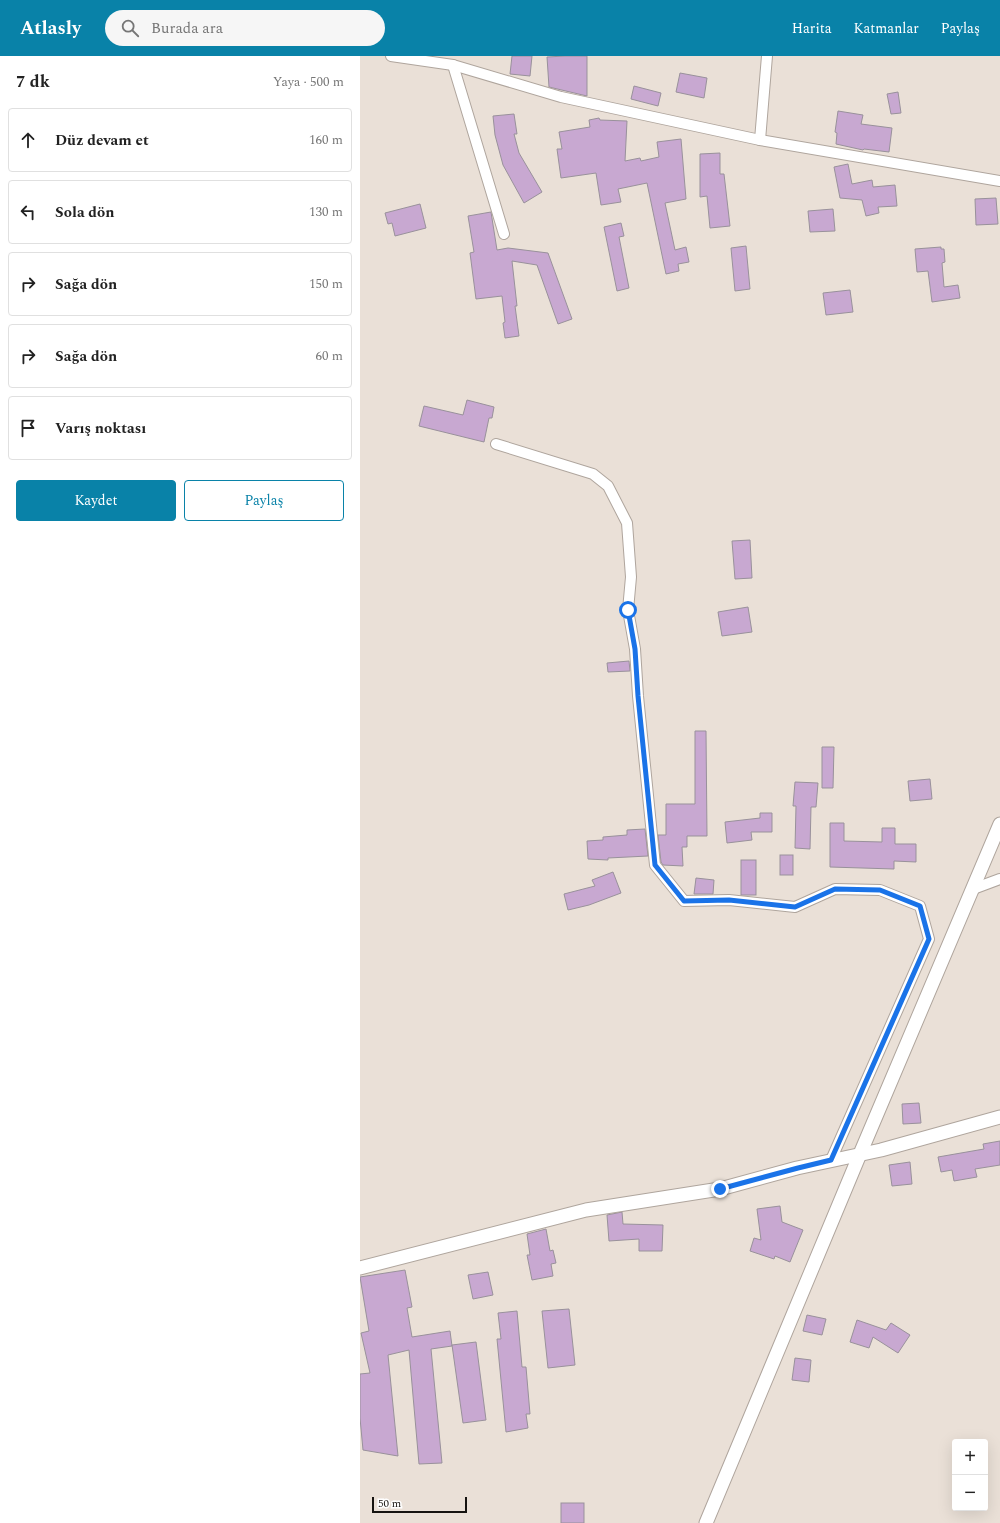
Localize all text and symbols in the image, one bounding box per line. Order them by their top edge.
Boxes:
search box [105,10,385,46]
text: Atlasly [20,14,81,43]
icon: search [119,17,141,39]
text: Burada ara [151,17,223,40]
text: Harita [792,18,832,39]
text: Katmanlar [854,18,919,39]
text: Paylaş [941,18,980,39]
text: 7 dk [16,69,50,95]
text: Yaya · 500 m [273,72,344,92]
icon: ahead [17,129,39,151]
text: Düz devam et [55,129,149,152]
text: 160 m [309,130,343,150]
icon: left [17,201,39,223]
text: Sola dön [55,201,115,224]
text: 130 m [309,202,343,222]
icon: right [17,273,39,295]
text: Sağa dön [55,273,117,296]
text: 150 m [309,274,343,294]
icon: right [17,345,39,367]
text: Sağa dön [55,345,117,368]
text: 60 m [316,346,343,366]
icon: arrive [17,417,39,439]
text: Varış noktası [55,417,146,440]
button: Kaydet [16,480,176,521]
button: Paylaş [184,480,344,521]
route start [619,601,637,619]
route end [711,1180,729,1198]
map controls [952,1439,988,1511]
button: + [952,1439,988,1475]
button: − [952,1475,988,1511]
scale bar [372,1495,467,1514]
text: 50 m [378,1495,401,1512]

